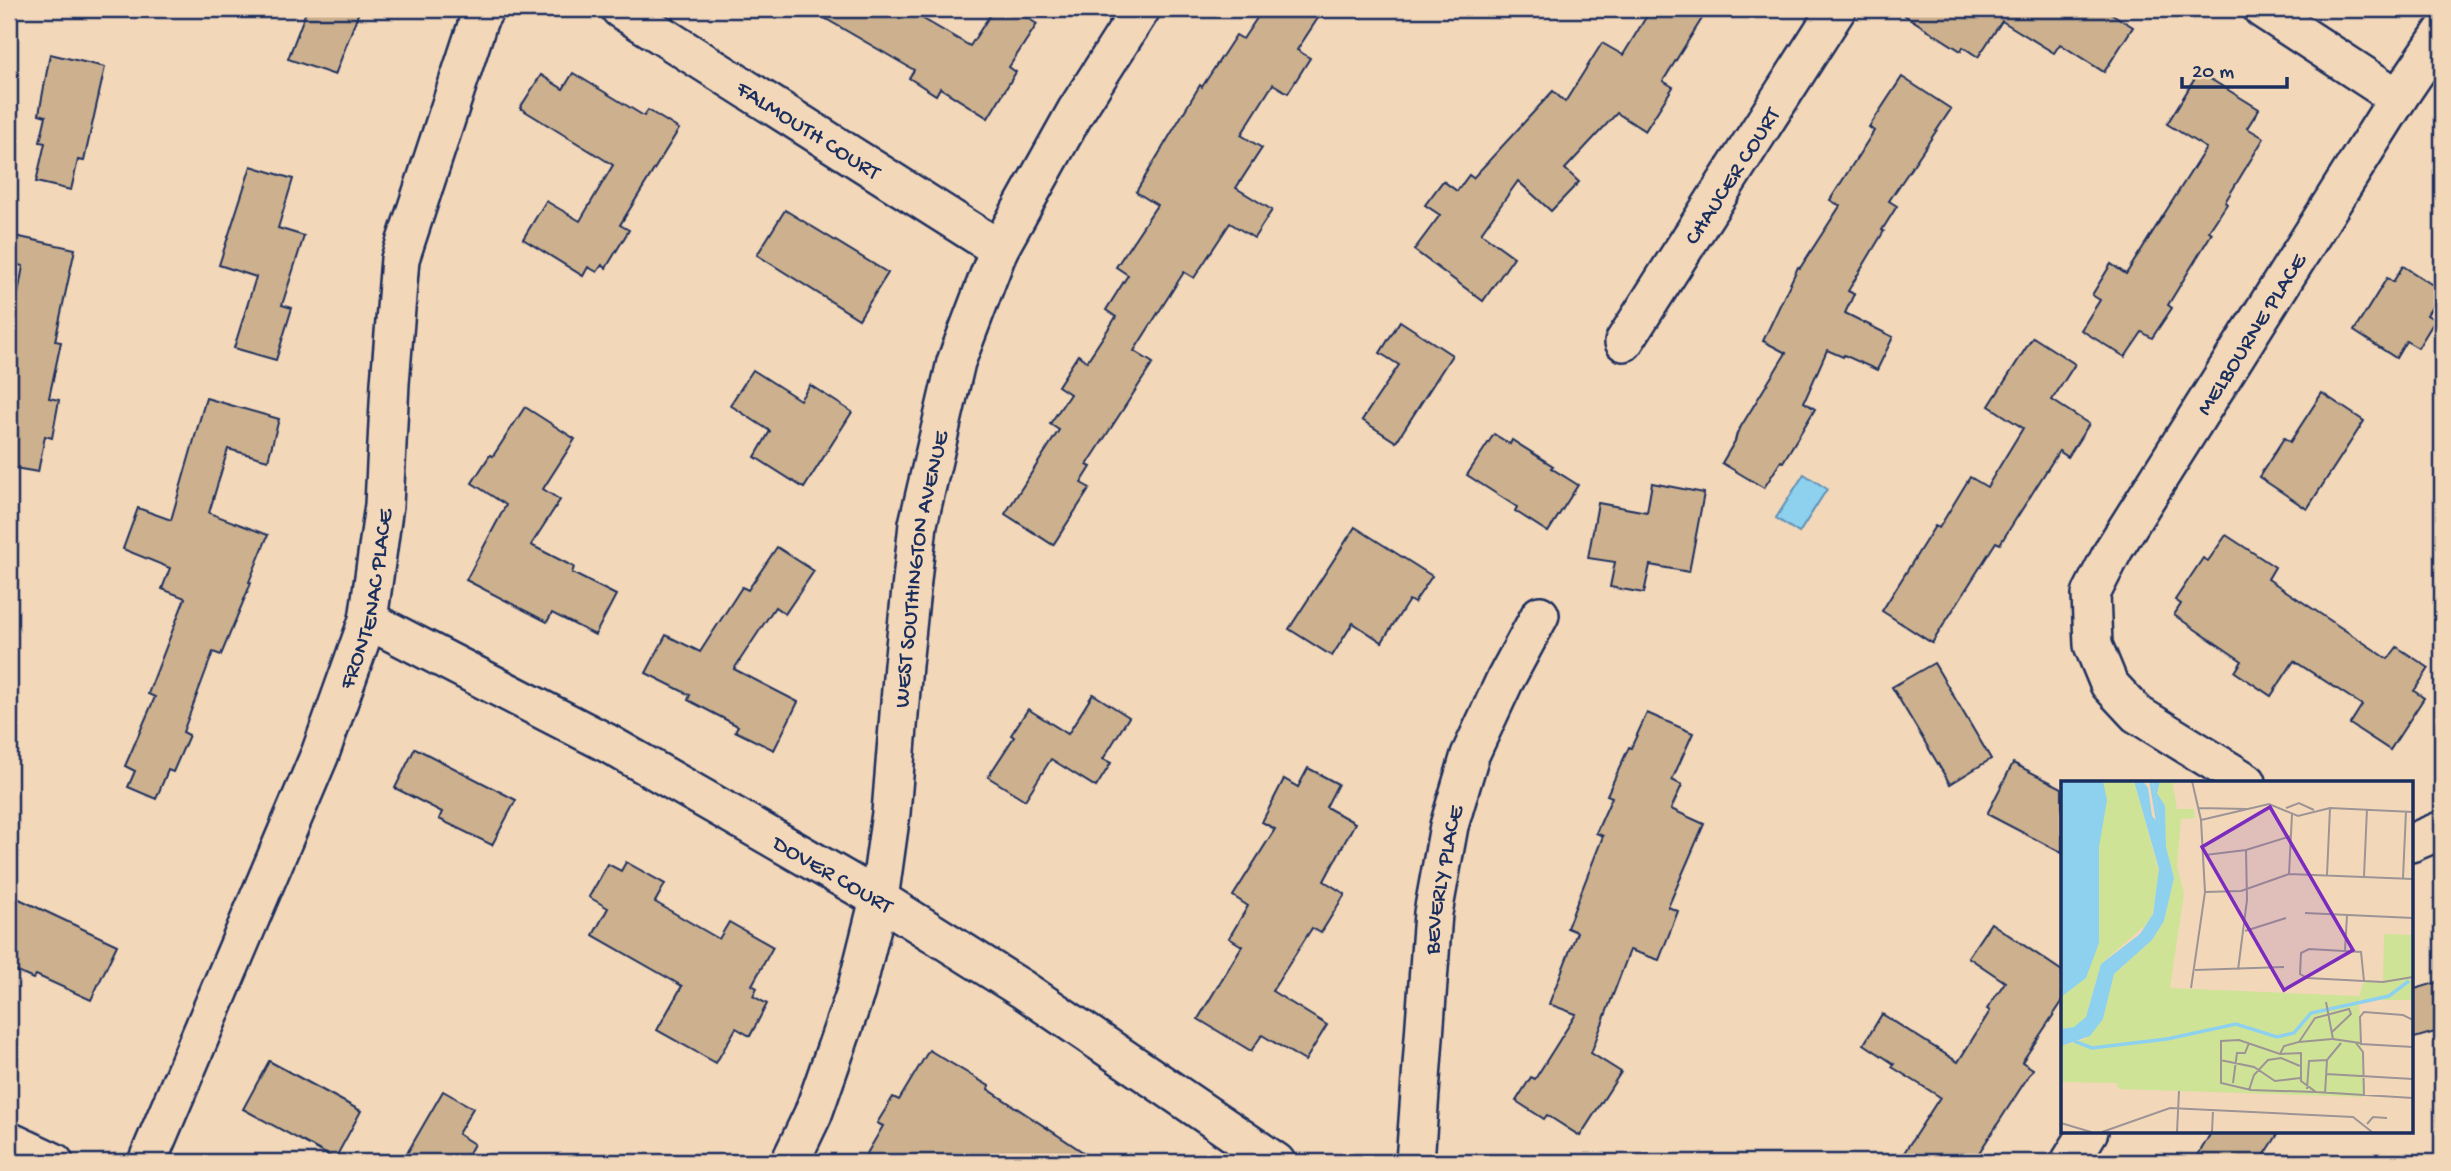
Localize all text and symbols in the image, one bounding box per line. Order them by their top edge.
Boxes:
scale bar [2182,46,2286,90]
text: 20 m [2192,61,2234,86]
street label: FALMOUTH COURT [730,76,885,188]
street label: CHAUCER COURT [1680,103,1788,251]
street label: MELBOURNE PLACE [2192,248,2315,421]
street label: WEST SOUTHINGTON AVENUE [890,427,957,709]
street label: FRONTENAC PLACE [334,506,401,694]
inset map [2061,781,2412,1132]
street label: BEVERLY PLACE [1420,801,1472,956]
street label: DOVER COURT [765,830,898,922]

